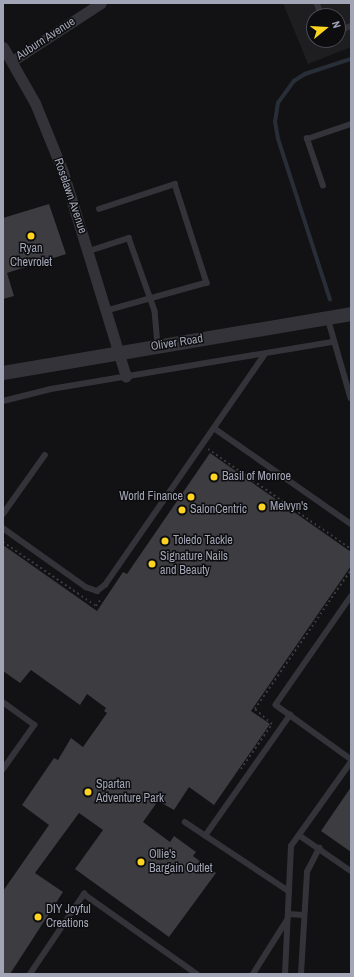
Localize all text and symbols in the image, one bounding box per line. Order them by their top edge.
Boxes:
north arrow [306,8,346,48]
street label: Auburn Avenue [14,15,78,63]
text: N [329,19,344,30]
street label: Roselawn Avenue [50,156,90,236]
marker: Ryan Chevrolet [26,231,36,241]
place label: Ryan Chevrolet [10,242,52,270]
street label: Oliver Road [150,332,204,354]
place label: Basil of Monroe [222,470,291,484]
marker: Basil of Monroe [209,472,219,482]
place label: World Finance [119,490,183,504]
marker: World Finance [186,492,196,502]
place label: Melvyn's [270,500,308,514]
marker: Melvyn's [257,502,267,512]
place label: SalonCentric [190,503,247,517]
marker: SalonCentric [177,505,187,515]
place label: Toledo Tackle [173,534,233,548]
marker: Toledo Tackle [160,536,170,546]
place label: Signature Nails and Beauty [160,550,228,578]
marker: Signature Nails and Beauty [147,559,157,569]
place label: Spartan Adventure Park [96,778,164,806]
marker: Spartan Adventure Park [83,787,93,797]
place label: Ollie's Bargain Outlet [149,848,212,876]
marker: Ollie's Bargain Outlet [136,857,146,867]
place label: DIY Joyful Creations [46,903,91,931]
marker: DIY Joyful Creations [33,912,43,922]

